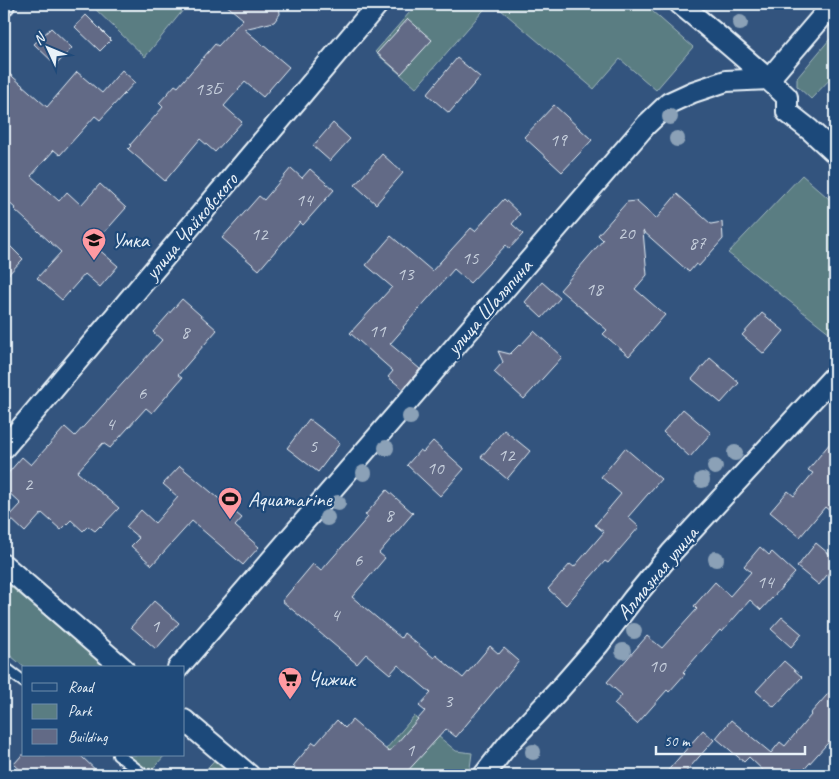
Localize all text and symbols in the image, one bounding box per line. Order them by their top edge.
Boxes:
north arrow [22,22,72,72]
text: N [30,29,50,48]
house number: 13Б [195,77,225,101]
house number: 19 [549,128,568,152]
street label: улица Чайковского [137,166,244,286]
house number: 14 [295,188,315,212]
house number: 20 [617,221,636,245]
house number: 12 [250,222,269,246]
school or university icon: Умка [81,227,107,261]
place label: Умка [112,227,151,253]
house number: 87 [688,231,707,255]
house number: 15 [461,246,480,270]
street label: улица Шаляпина [439,252,539,362]
house number: 13 [396,262,415,286]
house number: 18 [585,277,605,301]
house number: 11 [368,319,387,343]
house number: 8 [181,320,192,344]
house number: 6 [138,381,148,405]
house number: 4 [106,412,117,436]
house number: 5 [309,434,319,458]
house number: 12 [497,443,516,467]
house number: 10 [426,456,445,480]
house number: 2 [24,472,34,496]
sports icon: Aquamarine [217,486,243,520]
place label: Aquamarine [248,486,333,512]
house number: 8 [385,503,396,527]
street label: Алмазная улица [610,519,705,625]
house number: 6 [354,548,364,572]
house number: 14 [756,570,776,594]
house number: 4 [331,603,342,627]
house number: 1 [151,614,161,638]
house number: 10 [648,654,667,678]
legend [22,666,185,756]
supermarket icon: Чижик [277,666,303,700]
place label: Чижик [308,666,357,692]
text: Road [68,678,95,697]
house number: 3 [444,689,454,713]
text: Park [68,702,93,721]
scale bar [656,724,805,756]
text: Building [68,728,108,747]
text: 50 m [664,732,691,751]
house number: 1 [406,738,416,762]

